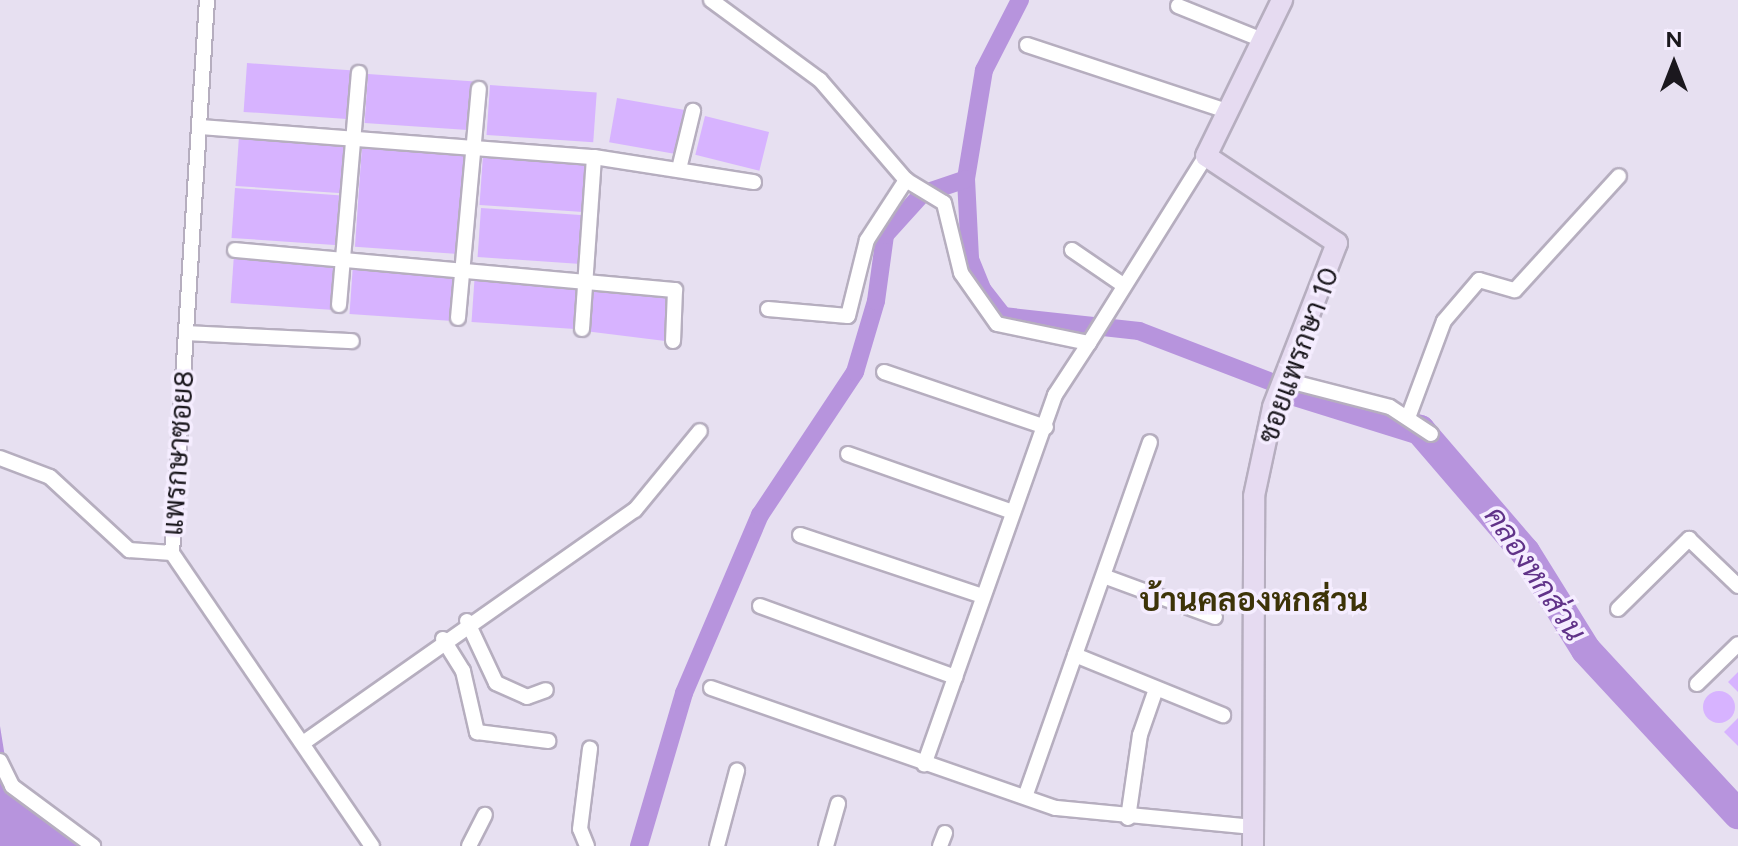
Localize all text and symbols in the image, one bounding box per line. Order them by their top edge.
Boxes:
north arrow [1634,24,1714,104]
text: N [1665,26,1683,53]
street label: ซอยแพรกษา 10 [1251,262,1345,448]
street label: แพรกษาซอย8 [155,369,201,537]
water label: คลองหกส่วน [1477,500,1593,648]
district label: บ้านคลองหกส่วน [1140,581,1368,619]

